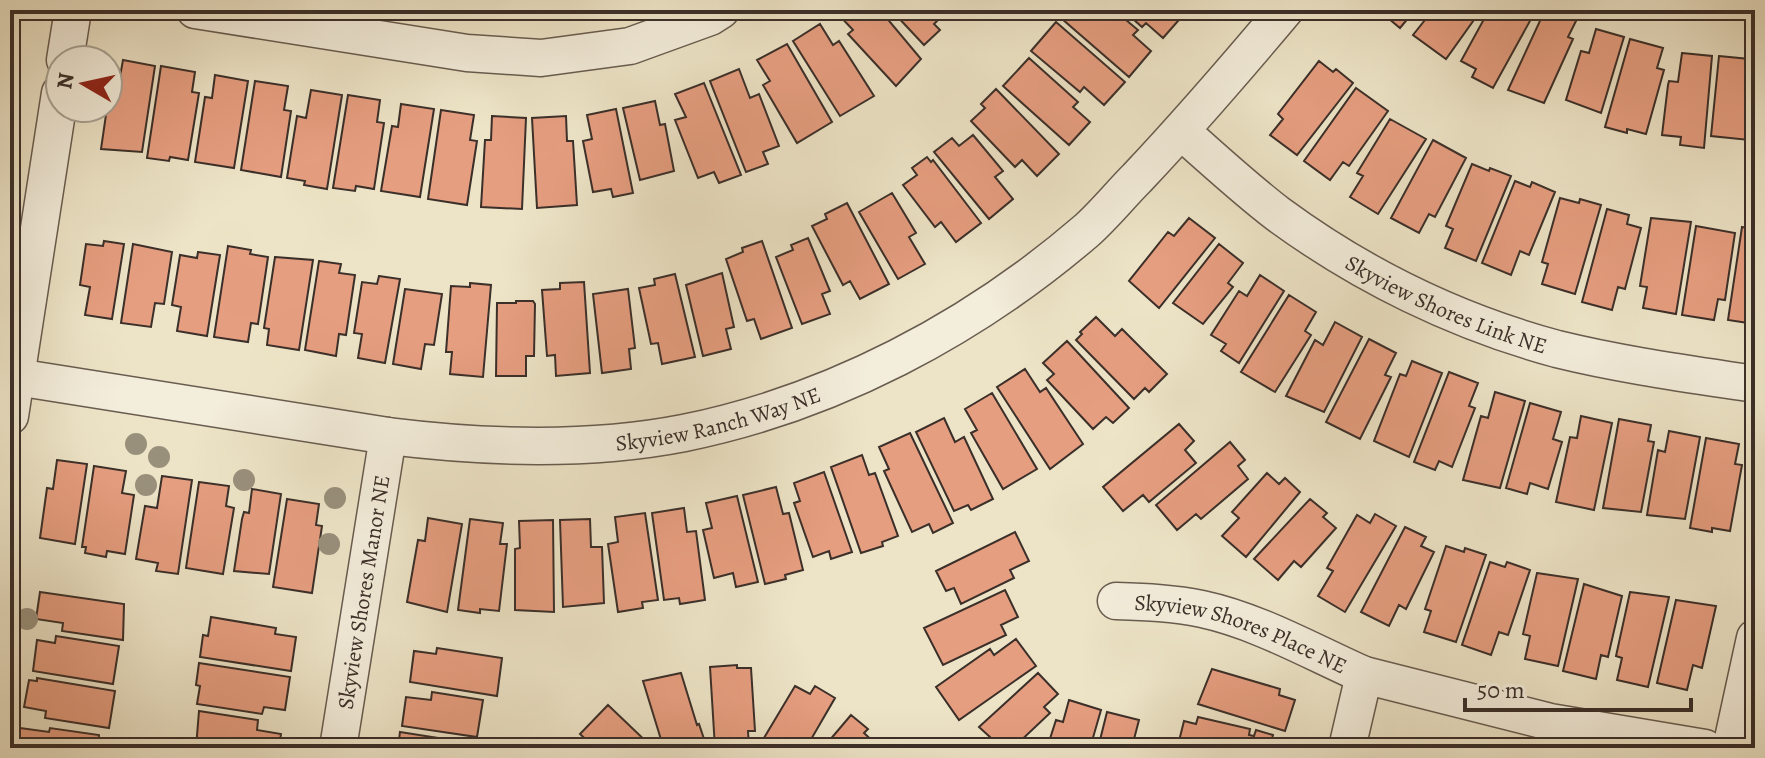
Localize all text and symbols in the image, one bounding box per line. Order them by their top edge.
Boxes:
north arrow [44,44,124,124]
text: N [49,71,81,91]
street label: Skyview Shores Link NE [1340,248,1550,361]
street label: Skyview Ranch Way NE [614,380,825,459]
street label: Skyview Shores Manor NE [330,473,398,711]
street label: Skyview Shores Place NE [1134,588,1352,681]
scale bar [1465,662,1691,712]
text: 50 m [1477,674,1525,706]

